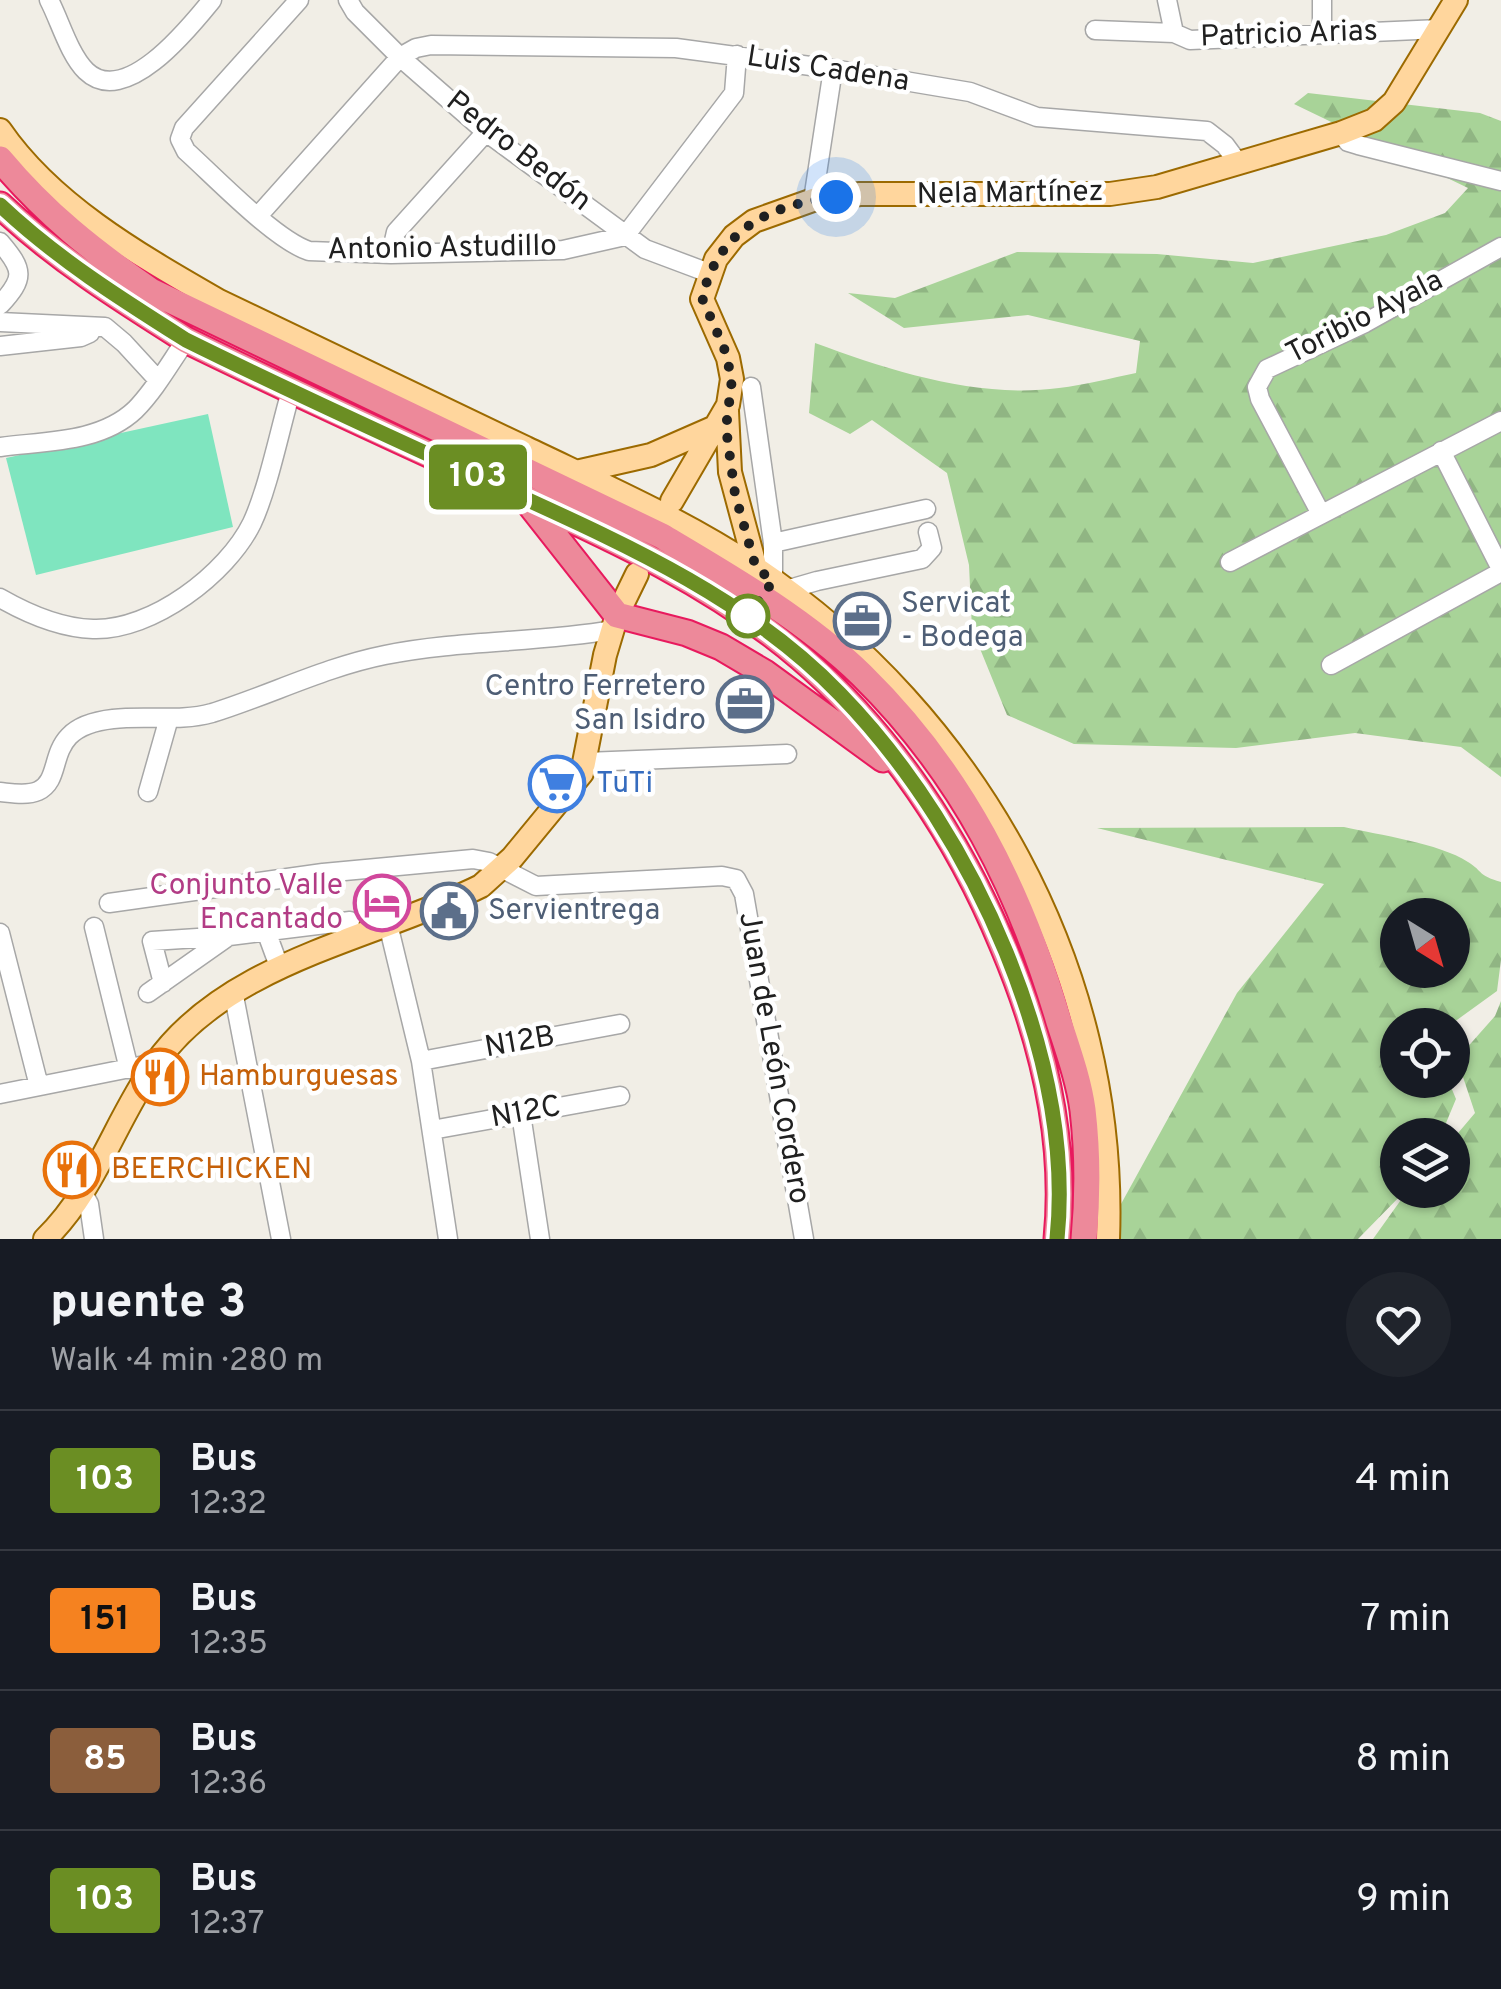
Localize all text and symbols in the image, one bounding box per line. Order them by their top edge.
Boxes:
street label: Patricio Arias [1200,13,1378,57]
street label: Luis Cadena [744,39,912,101]
street label: Pedro Bedón [438,84,598,220]
your location [811,172,861,222]
street label: Nela Martínez [916,174,1104,214]
street label: Antonio Astudillo [327,228,557,270]
street label: Toribio Ayala [1280,263,1450,373]
line badge: 103 [420,444,536,510]
text: 103 [449,455,507,499]
place label: Servicat - Bodega [901,586,1024,657]
office icon: Servicat - Bodega [832,591,892,651]
unlabelled marker [727,595,769,637]
place label: Centro Ferretero San Isidro [484,669,706,740]
office icon: Centro Ferretero San Isidro [715,674,775,734]
supermarket icon: TuTi [527,754,587,814]
place label: TuTi [596,766,653,803]
place label: Conjunto Valle Encantado [149,868,343,939]
hotel icon: Conjunto Valle Encantado [352,873,412,933]
public building icon: Servientrega [419,881,479,941]
place label: Servientrega [488,893,660,930]
north arrow [1380,898,1470,988]
map controls [1380,898,1470,1208]
street label: Juan de León Cordero [729,909,817,1207]
button: locate [1380,1008,1470,1098]
street label: N12B [482,1019,558,1067]
restaurant icon: Hamburguesas [130,1047,190,1107]
place label: Hamburguesas [199,1059,399,1096]
street label: N12C [488,1089,564,1137]
button: layers [1380,1118,1470,1208]
restaurant icon: BEERCHICKEN [42,1140,102,1200]
place label: BEERCHICKEN [111,1152,312,1189]
button: heart [1346,1272,1451,1377]
text: puente 3 [50,1274,246,1334]
text: Walk · 4 min · 280 m [50,1342,323,1382]
text: Bus [190,1436,257,1485]
text: 4 min [1355,1456,1451,1505]
text: 103 [76,1458,134,1502]
text: 12:32 [190,1485,267,1525]
text: Bus [190,1576,257,1625]
text: 7 min [1361,1596,1451,1645]
text: 151 [80,1598,130,1642]
text: 12:35 [190,1625,268,1665]
text: Bus [190,1716,257,1765]
text: 8 min [1356,1736,1451,1785]
text: 85 [83,1738,127,1782]
text: 12:36 [190,1765,267,1805]
text: Bus [190,1856,257,1905]
text: 9 min [1356,1876,1451,1925]
text: 103 [76,1878,134,1922]
text: 12:37 [190,1905,264,1945]

